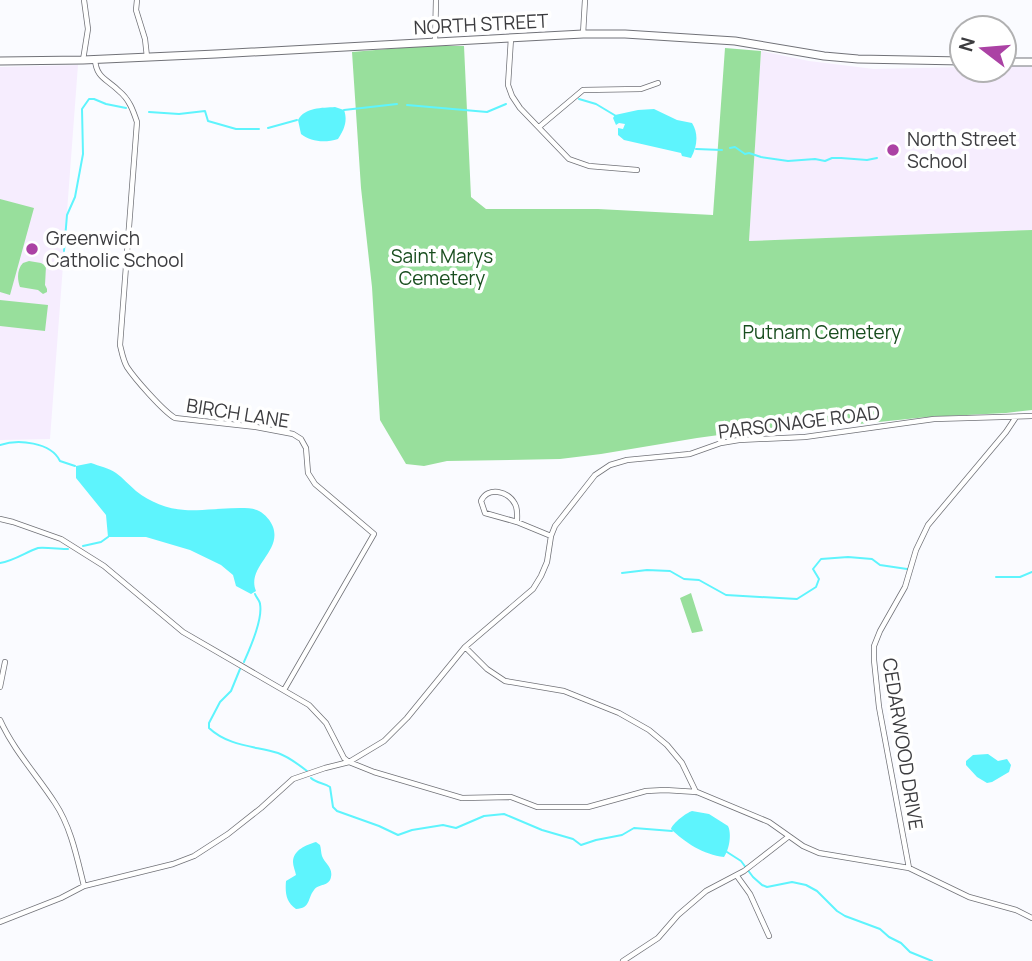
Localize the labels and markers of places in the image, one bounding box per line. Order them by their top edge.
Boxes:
place label: North Street School [907,126,1017,174]
marker: North Street School [885,142,901,158]
place label: Greenwich Catholic School [46,225,184,273]
marker: Greenwich Catholic School [24,241,40,257]

